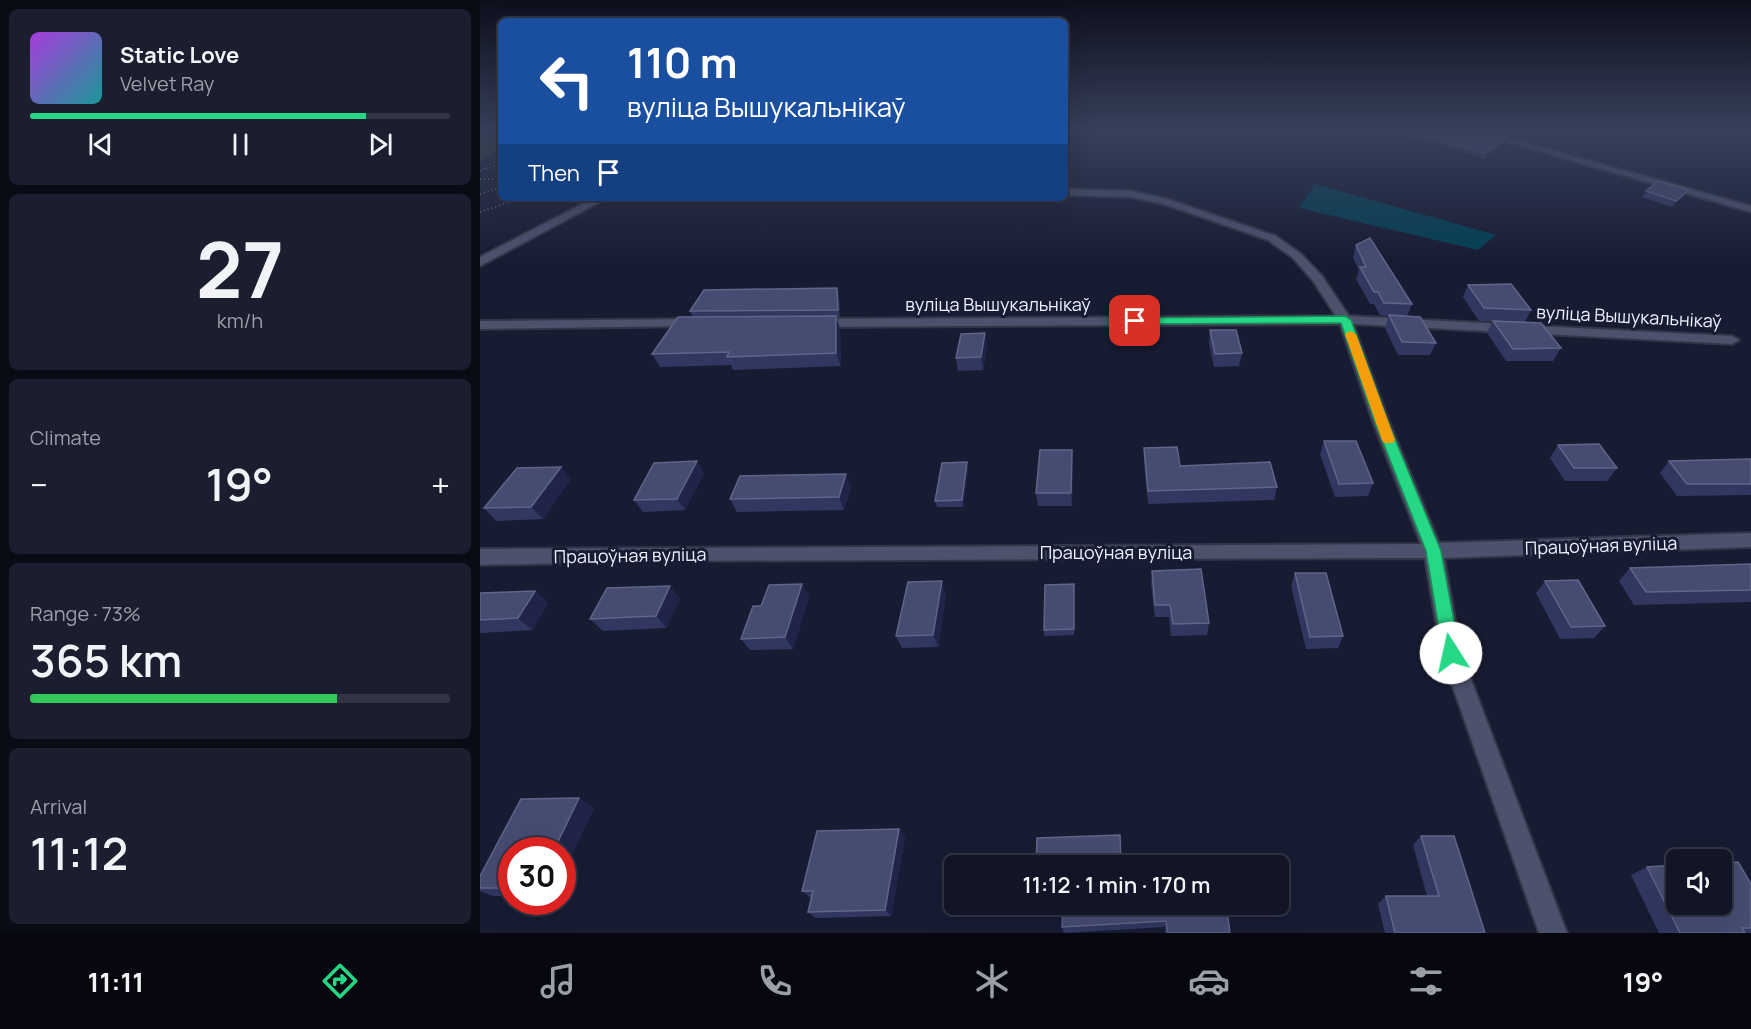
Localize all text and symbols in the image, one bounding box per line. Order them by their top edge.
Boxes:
text: 110 m [627,33,738,91]
text: Static Love [120,40,239,70]
icon: left [528,42,606,120]
text: Velvet Ray [120,70,214,97]
text: вуліца Вышукальнікаў [627,88,905,125]
icon: previous [84,128,117,161]
icon: pause [224,128,257,161]
icon: next [364,128,397,161]
icon: arrive [592,156,625,189]
text: Then [528,158,580,188]
text: 27 [196,215,284,321]
street label: вуліца Вышукальнікаў [905,292,1091,316]
pin [1109,295,1160,346]
street label: вуліца Вышукальнікаў [1536,299,1723,333]
icon: arrive [1118,304,1151,337]
text: km/h [217,307,263,334]
text: Climate [30,424,101,451]
text: 19° [206,453,273,515]
text: − [30,462,48,507]
text: + [431,462,450,507]
street label: Працоўная вуліца [1524,530,1678,560]
street label: Працоўная вуліца [1040,540,1192,564]
street label: Працоўная вуліца [553,542,707,568]
text: Range · 73% [30,600,141,627]
position arrow [1419,621,1483,685]
text: 365 km [30,629,182,691]
text: Arrival [30,793,87,820]
text: 11:12 [30,822,128,884]
speed limit sign: 30 [498,837,576,915]
map controls [1666,849,1732,915]
button: sound [1666,849,1732,915]
text: 11:12 · 1 min · 170 m [1023,870,1210,900]
icon: directions [319,960,361,1002]
icon: music [537,960,579,1002]
icon: phone [754,960,796,1002]
icon: climate [971,960,1013,1002]
icon: car [1188,960,1230,1002]
icon: filters [1405,960,1447,1002]
text: 11:11 [88,963,144,1000]
text: 19° [1623,963,1663,1000]

